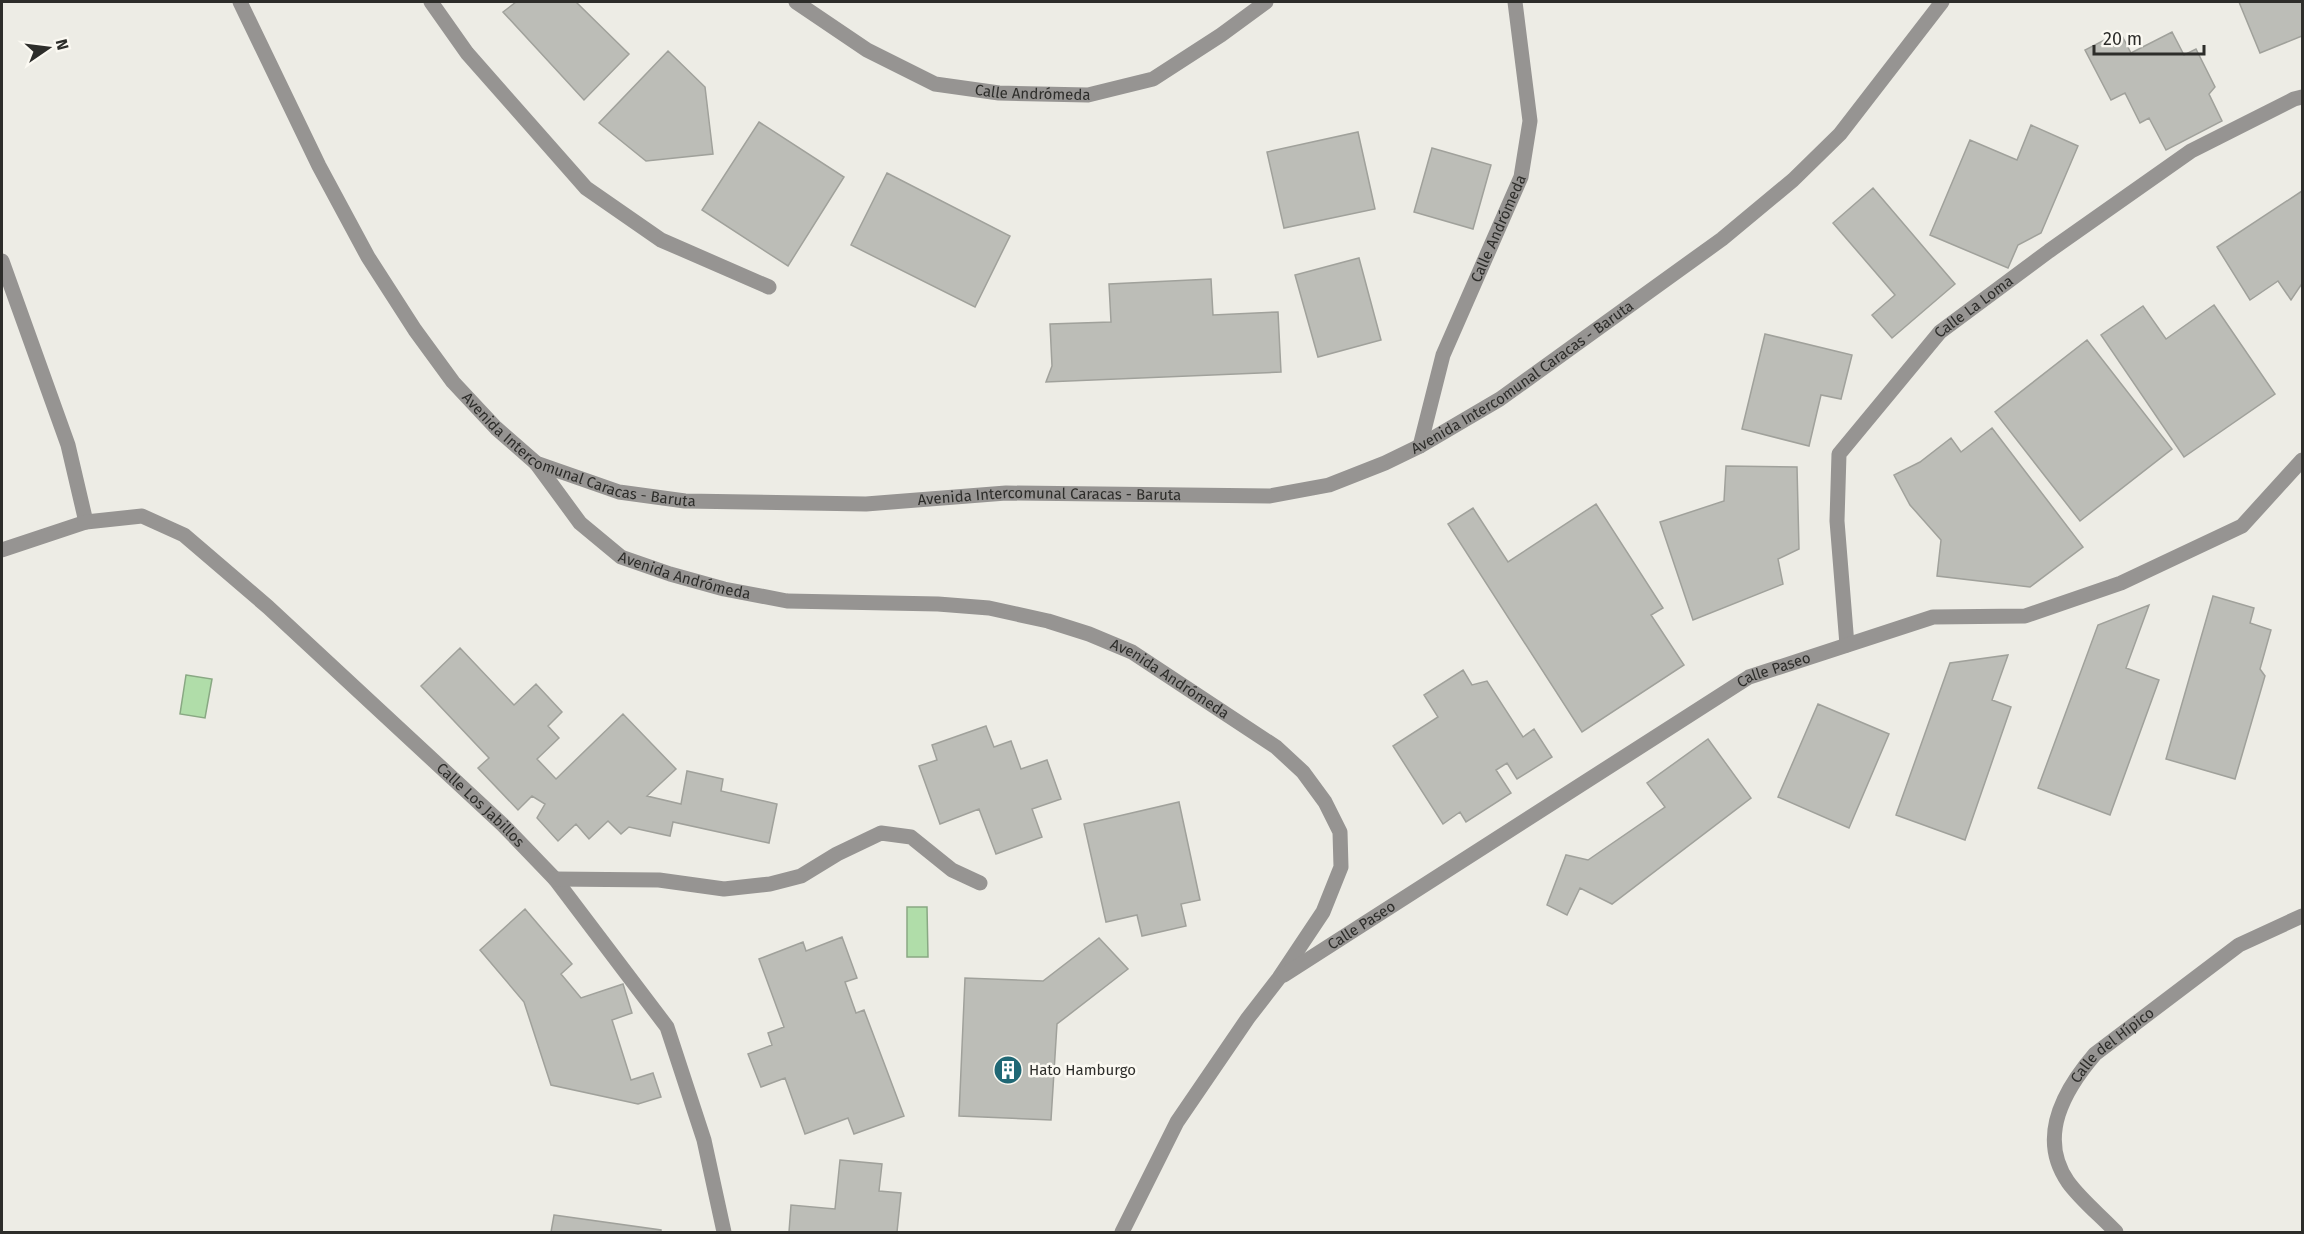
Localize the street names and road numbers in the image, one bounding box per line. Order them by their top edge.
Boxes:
street label: Calle Andrómeda [974,81,1091,104]
street label: Calle Andrómeda [1467,172,1530,285]
street label: Calle La Loma [1930,272,2017,341]
street label: Avenida Intercomunal Caracas - Baruta [1408,297,1637,458]
street label: Avenida Intercomunal Caracas - Baruta [458,389,696,510]
street label: Avenida Intercomunal Caracas - Baruta [917,484,1181,509]
street label: Avenida Andrómeda [616,548,752,603]
street label: Avenida Andrómeda [1108,635,1233,723]
street label: Calle Paseo [1733,649,1813,691]
street label: Calle Los Jabillos [433,759,528,851]
street label: Calle Paseo [1324,897,1399,954]
street label: Calle del Hípico [2067,1004,2158,1086]

